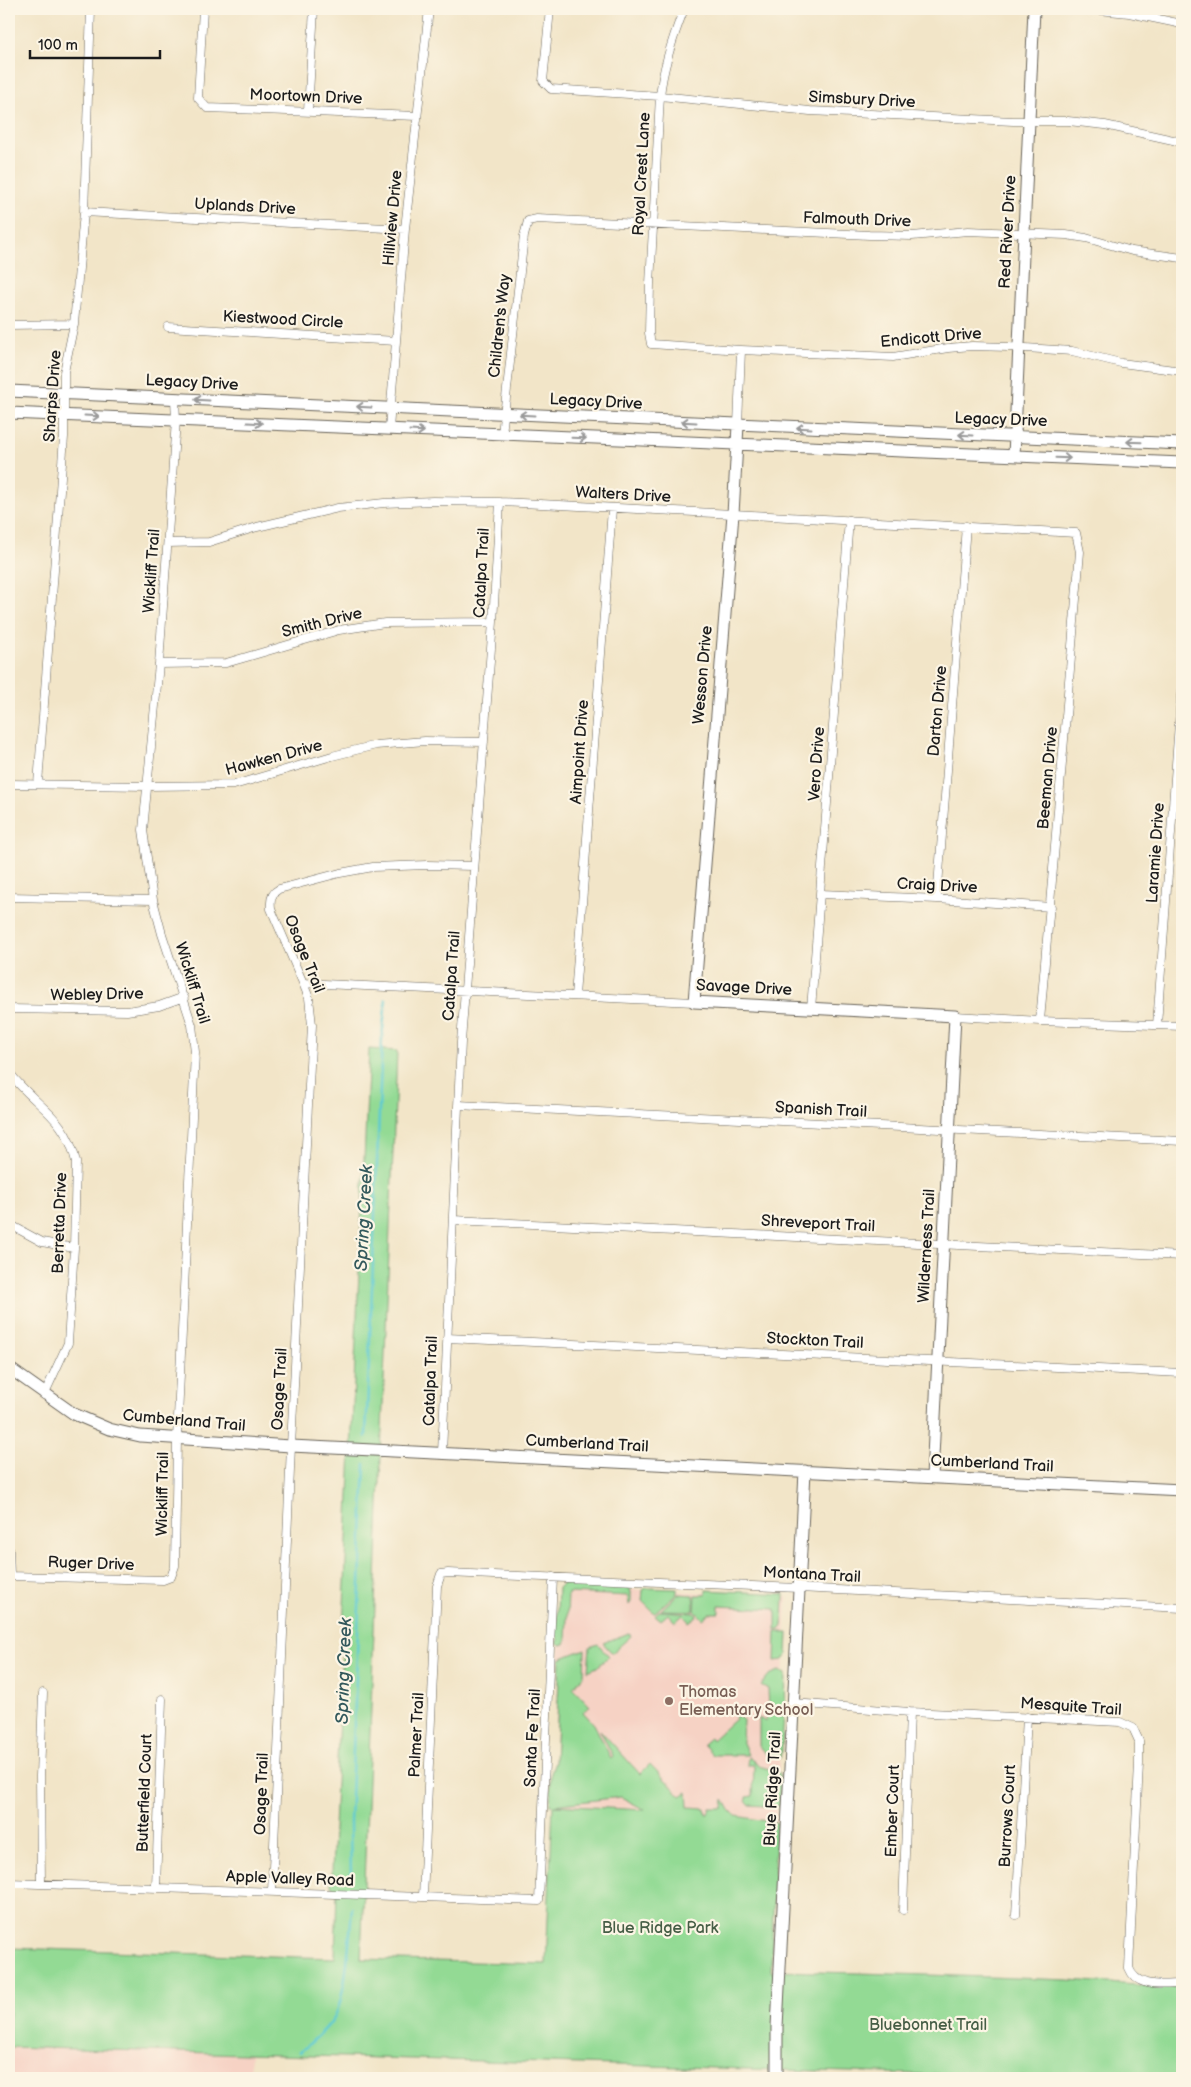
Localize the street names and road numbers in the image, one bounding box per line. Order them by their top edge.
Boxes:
street label: Moortown Drive [249,86,363,108]
street label: Simsbury Drive [808,88,916,112]
street label: Royal Crest Lane [629,111,655,236]
street label: Hillview Drive [379,169,407,267]
street label: Red River Drive [996,174,1020,289]
street label: Uplands Drive [194,195,297,219]
street label: Falmouth Drive [802,209,912,231]
street label: Children's Way [485,272,515,379]
street label: Kiestwood Circle [222,307,344,333]
street label: Endicott Drive [880,324,983,352]
street label: Sharps Drive [40,349,66,443]
street label: Legacy Drive [145,371,239,395]
street label: Legacy Drive [549,390,643,414]
street label: Legacy Drive [954,409,1048,431]
street label: Walters Drive [575,483,672,507]
street label: Catalpa Trail [470,527,494,619]
street label: Wickliff Trail [140,528,164,614]
street label: Smith Drive [280,604,365,642]
street label: Wesson Drive [689,624,717,725]
street label: Darton Drive [925,664,951,757]
street label: Aimpoint Drive [567,699,593,805]
street label: Beeman Drive [1034,725,1062,830]
street label: Vero Drive [805,726,829,802]
street label: Hawken Drive [223,736,325,780]
street label: Laramie Drive [1143,802,1169,904]
street label: Craig Drive [896,874,978,898]
street label: Osage Trail [280,912,328,996]
street label: Catalpa Trail [439,930,465,1022]
street label: Wickliff Trail [171,940,213,1026]
street label: Savage Drive [696,976,793,1000]
street label: Webley Drive [50,985,144,1005]
street label: Spanish Trail [775,1098,867,1122]
street label: Berretta Drive [49,1171,71,1274]
street label: Wilderness Trail [915,1188,939,1304]
street label: Shreveport Trail [761,1212,875,1236]
street label: Stockton Trail [766,1329,864,1353]
street label: Catalpa Trail [420,1336,442,1426]
street label: Osage Trail [268,1347,292,1431]
street label: Cumberland Trail [122,1406,246,1436]
street label: Cumberland Trail [525,1431,649,1457]
street label: Cumberland Trail [930,1451,1054,1477]
street label: Wickliff Trail [153,1452,173,1536]
street label: Ruger Drive [47,1553,135,1575]
street label: Montana Trail [763,1563,861,1587]
street label: Santa Fe Trail [521,1688,545,1788]
street label: Palmer Trail [405,1692,429,1778]
street label: Mesquite Trail [1020,1694,1122,1720]
street label: Blue Ridge Trail [761,1731,785,1847]
street label: Butterfield Court [133,1733,157,1853]
street label: Osage Trail [251,1752,273,1836]
street label: Ember Court [882,1764,904,1858]
street label: Burrows Court [996,1764,1020,1868]
street label: Apple Valley Road [226,1867,354,1891]

